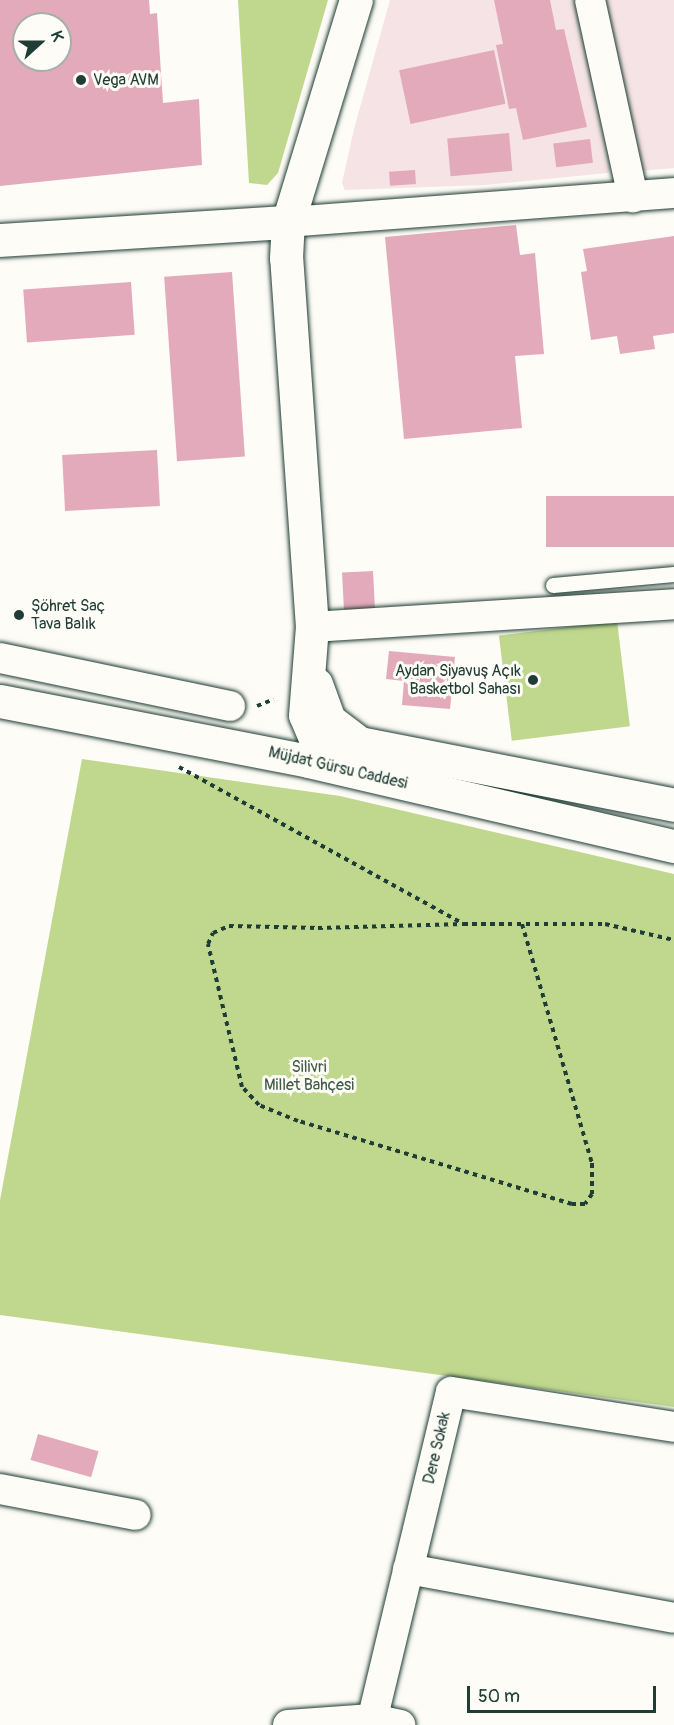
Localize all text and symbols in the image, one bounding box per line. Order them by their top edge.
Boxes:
north arrow [12,12,72,72]
text: K [46,28,68,44]
place label: Vega AVM [93,70,159,90]
marker: Vega AVM [74,73,88,87]
place label: Şöhret Saç Tava Balık [31,596,105,634]
marker: Şöhret Saç Tava Balık [12,608,26,622]
place label: Aydan Siyavuş Açık Basketbol Sahası [395,661,521,699]
marker: Aydan Siyavuş Açık Basketbol Sahası [526,673,540,687]
street label: Müjdat Gürsu Caddesi [267,743,409,793]
park label: Silivri Millet Bahçesi [264,1057,354,1095]
street label: Dere Sokak [419,1410,455,1486]
scale bar [470,1674,659,1712]
text: 50 m [478,1685,520,1708]

